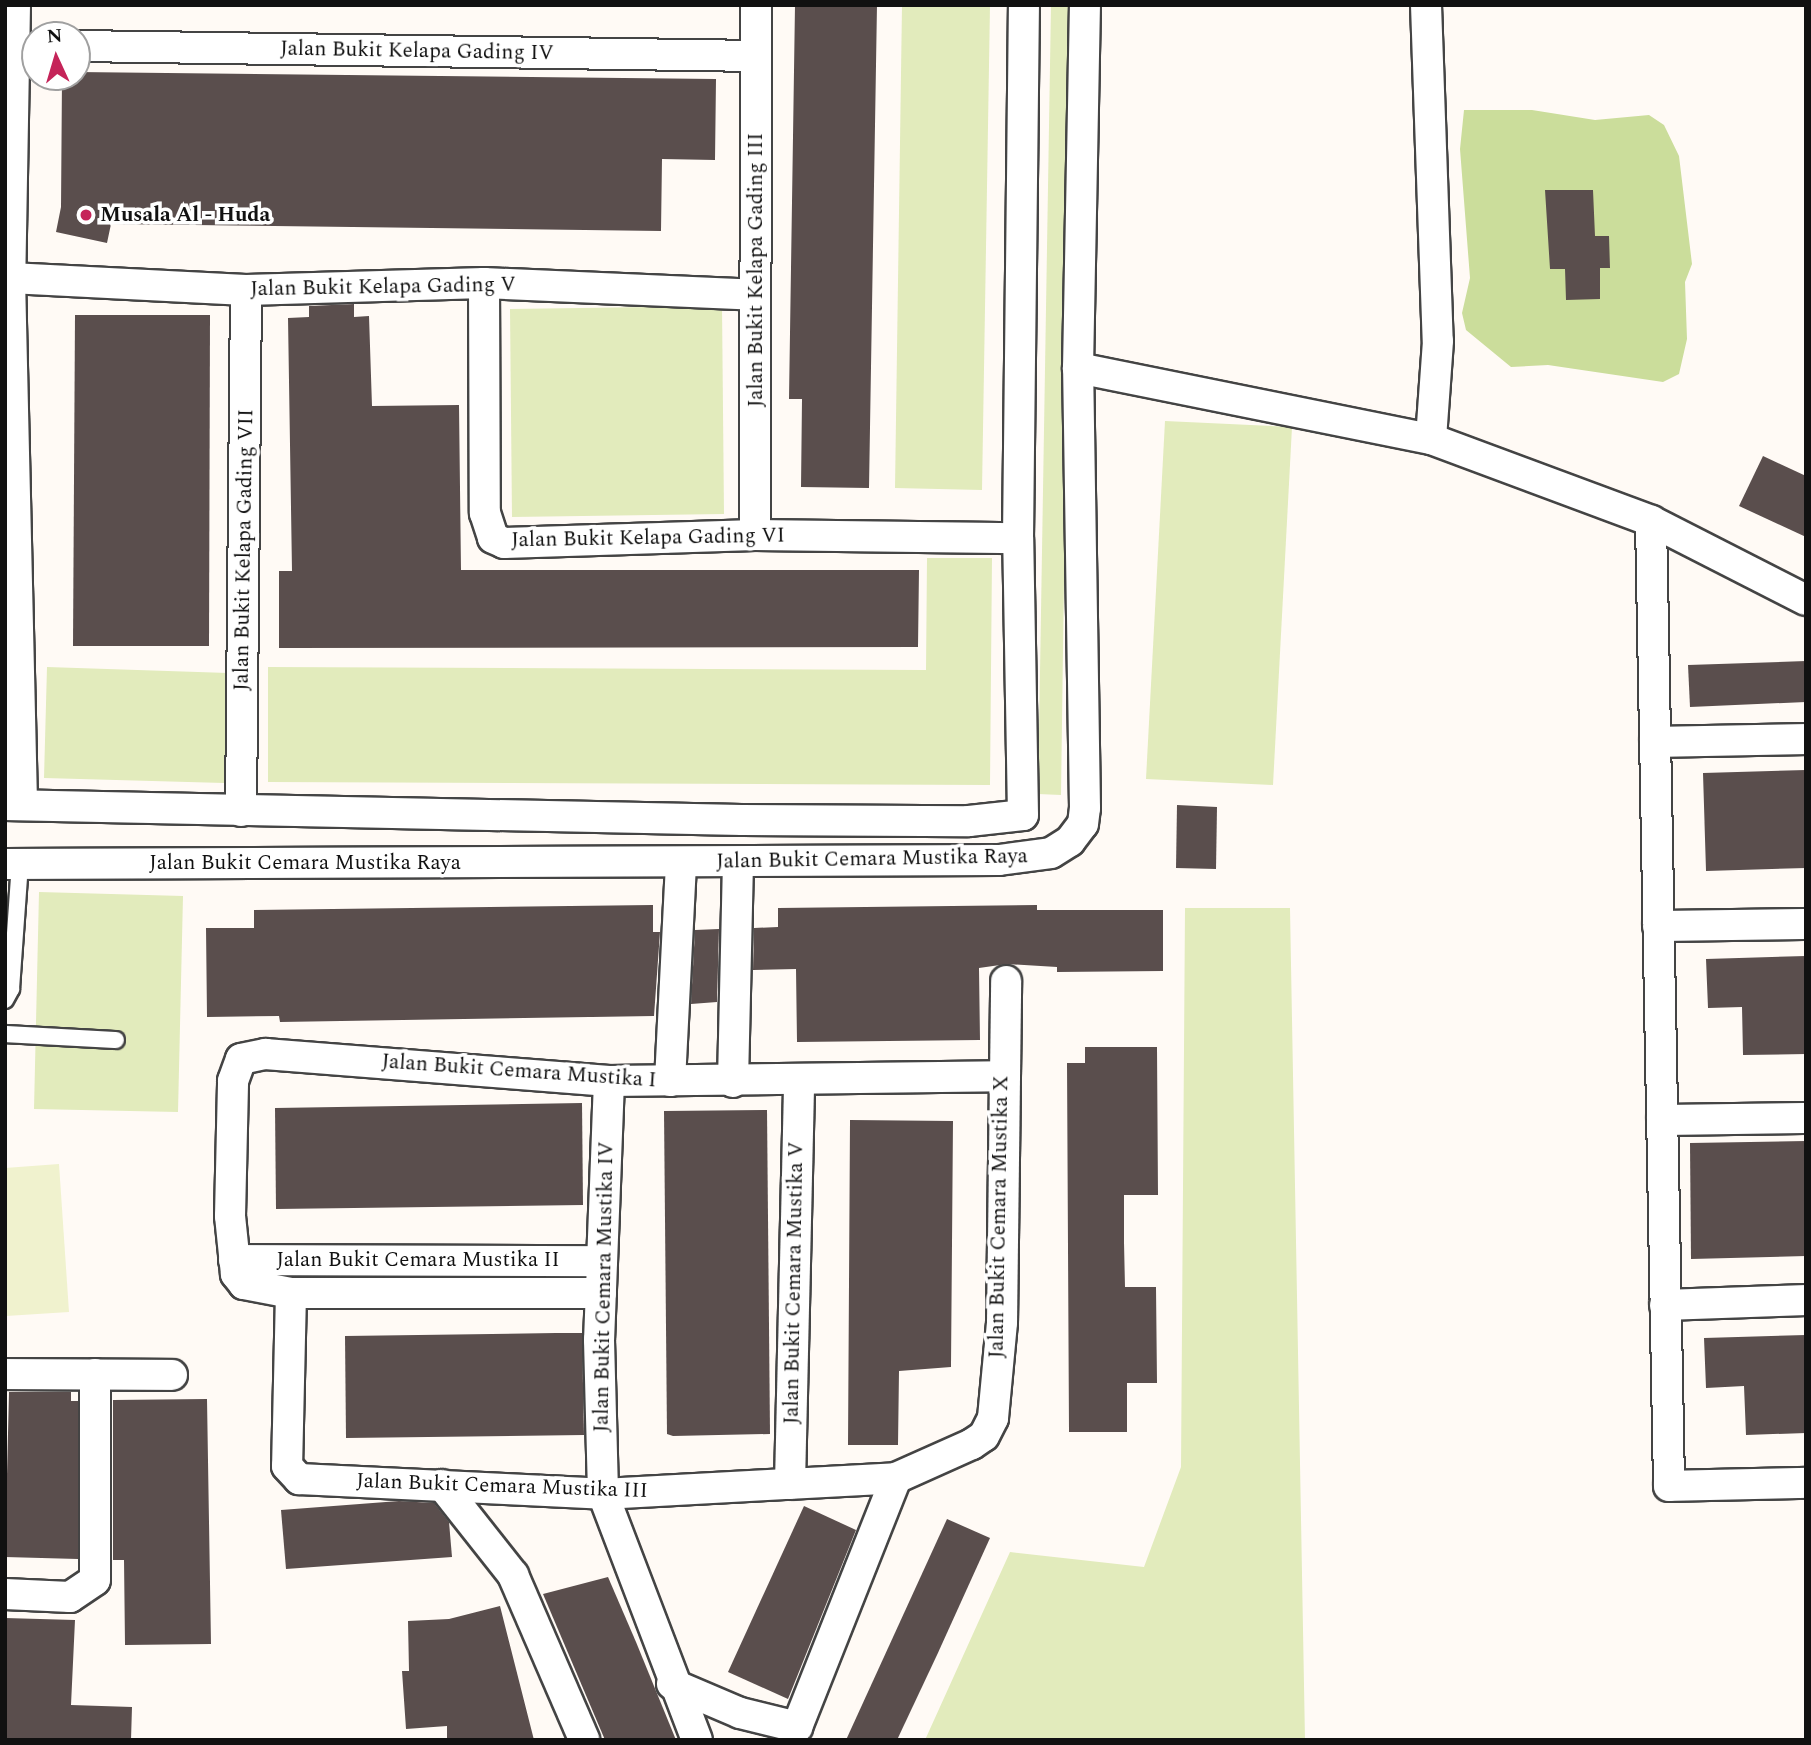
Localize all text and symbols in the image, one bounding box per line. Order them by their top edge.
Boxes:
north arrow [21,21,91,91]
text: N [46,22,63,52]
street label: Jalan Bukit Kelapa Gading IV [280,36,554,66]
street label: Jalan Bukit Kelapa Gading III [743,133,769,407]
place label: Musala Al - Huda [100,202,270,228]
marker: Musala Al - Huda [78,207,94,223]
street label: Jalan Bukit Kelapa Gading V [250,272,516,302]
street label: Jalan Bukit Kelapa Gading VII [229,409,259,691]
street label: Jalan Bukit Kelapa Gading VI [511,523,785,553]
street label: Jalan Bukit Cemara Mustika Raya [716,844,1028,874]
street label: Jalan Bukit Cemara Mustika Raya [149,850,461,876]
street label: Jalan Bukit Cemara Mustika I [381,1049,657,1093]
street label: Jalan Bukit Cemara Mustika X [984,1075,1014,1359]
street label: Jalan Bukit Cemara Mustika IV [589,1141,619,1433]
street label: Jalan Bukit Cemara Mustika V [779,1141,809,1425]
street label: Jalan Bukit Cemara Mustika II [276,1247,560,1273]
street label: Jalan Bukit Cemara Mustika III [356,1468,648,1504]

